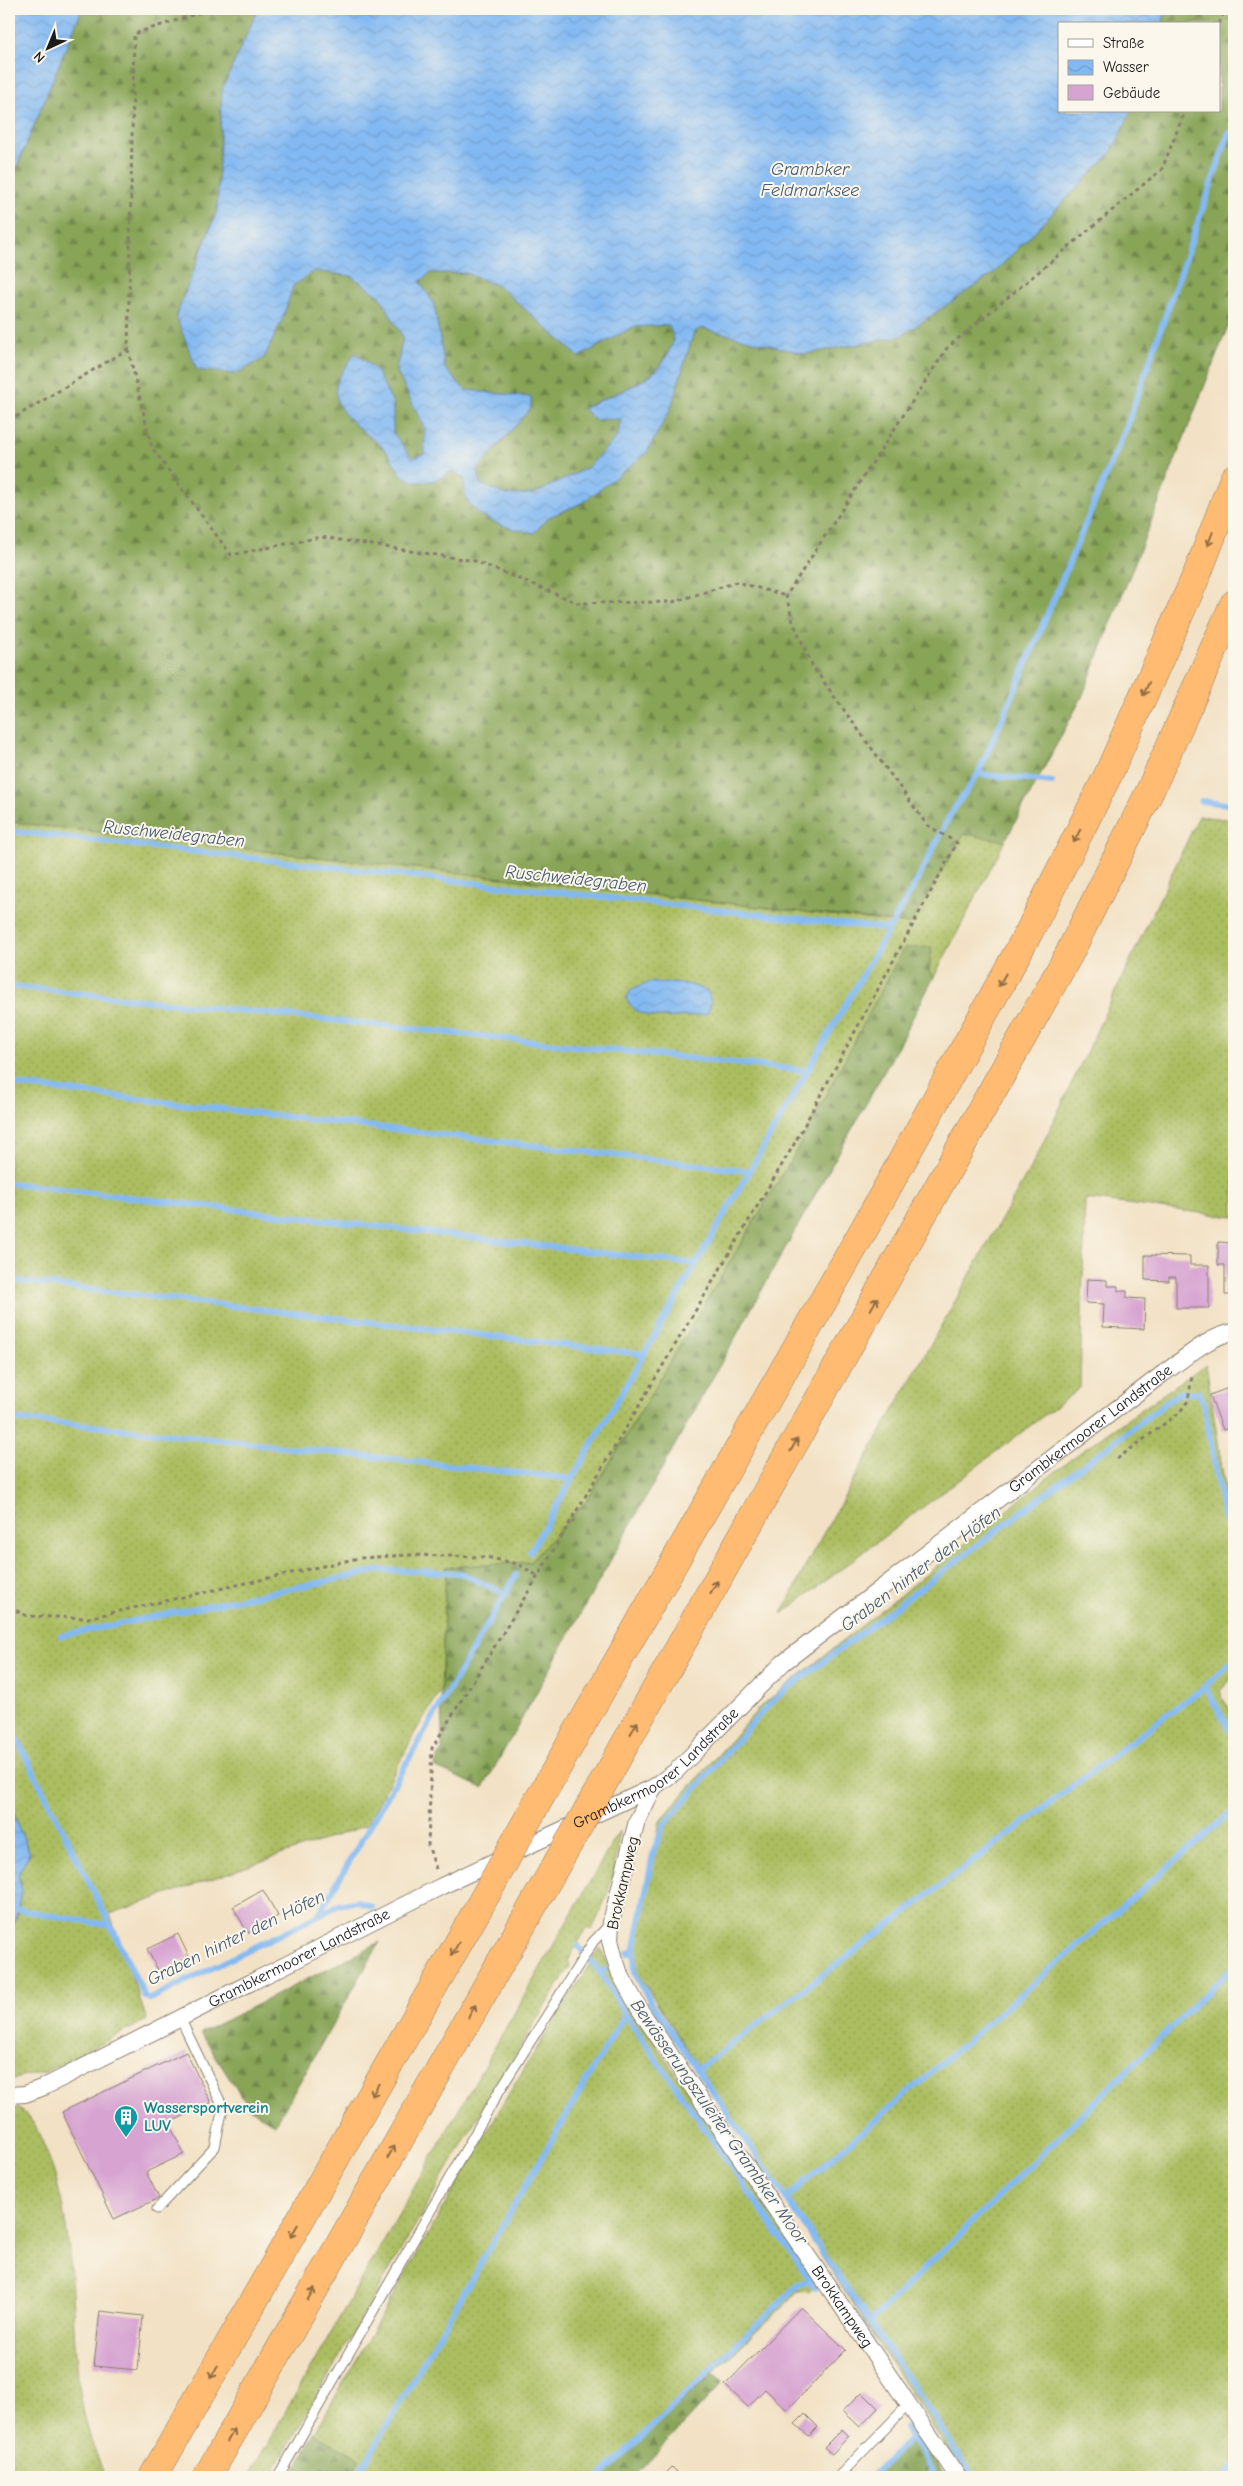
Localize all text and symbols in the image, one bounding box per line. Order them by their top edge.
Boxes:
north arrow [22,22,72,72]
legend [1058,22,1220,112]
text: Straße [1103,34,1145,52]
text: N [30,48,49,66]
text: Wasser [1103,58,1149,76]
text: Gebäude [1103,84,1161,102]
water label: Grambker Feldmarksee [761,159,859,201]
one-way arrow [1205,531,1214,547]
one-way arrow [1140,681,1150,696]
water label: Ruschweidegraben [102,816,246,852]
one-way arrow [1072,828,1081,843]
water label: Ruschweidegraben [504,861,648,897]
one-way arrow [997,972,1006,987]
one-way arrow [869,1296,879,1311]
street label: Grambkermoorer Landstraße [1005,1361,1176,1497]
one-way arrow [789,1438,799,1453]
water label: Graben hinter den Höfen [837,1502,1005,1636]
one-way arrow [709,1579,719,1594]
street label: Grambkermoorer Landstraße [570,1704,742,1833]
one-way arrow [630,1721,639,1736]
street label: Brokkampweg [604,1835,642,1931]
water label: Graben hinter den Höfen [144,1886,328,1990]
street label: Grambkermoorer Landstraße [205,1905,393,2011]
one-way arrow [450,1941,459,1956]
water label: Bewässerungszuleiter Grambker Moor [626,1995,813,2249]
one-way arrow [468,2005,478,2019]
one-way arrow [369,2083,379,2097]
place label: Wassersportverein LUV [144,2099,269,2135]
building icon: Wassersportverein LUV [113,2104,139,2138]
one-way arrow [387,2146,397,2160]
one-way arrow [289,2224,299,2239]
street label: Brokkampweg [808,2262,876,2351]
one-way arrow [306,2286,316,2301]
one-way arrow [208,2365,218,2379]
one-way arrow [227,2428,236,2443]

